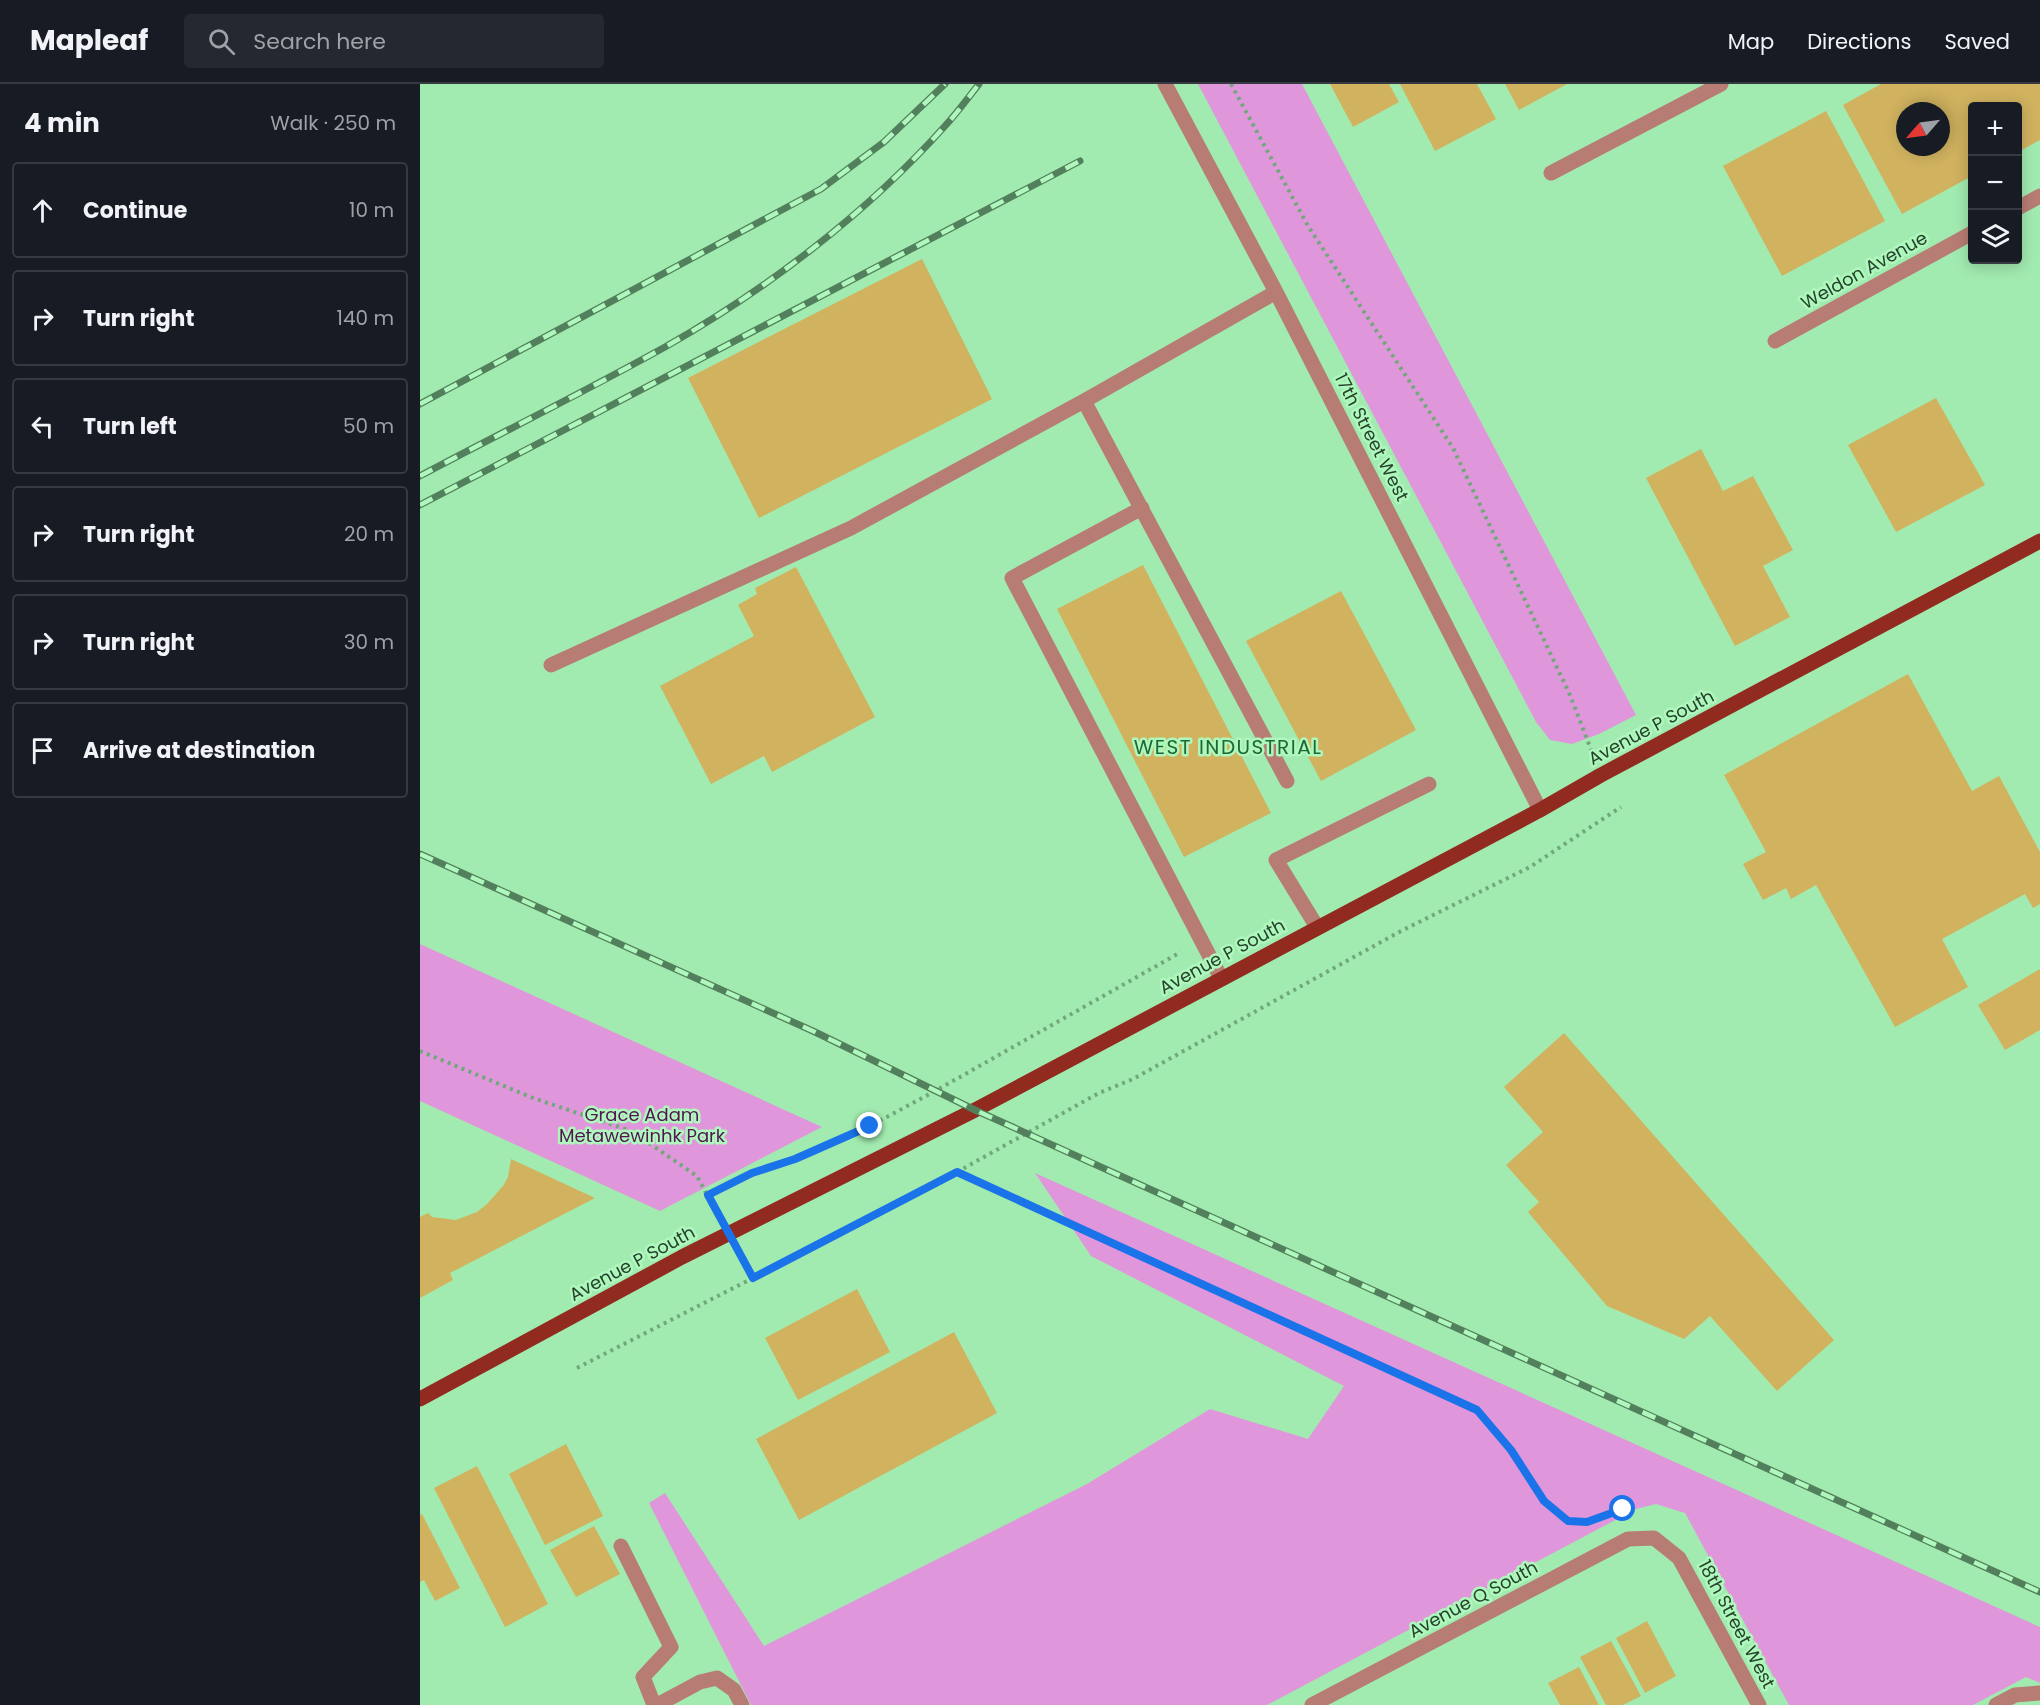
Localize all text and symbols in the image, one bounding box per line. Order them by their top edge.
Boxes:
search box [184,14,604,68]
text: Mapleaf [30,21,148,60]
icon: search [205,25,238,58]
text: Search here [253,26,386,57]
text: Map [1728,27,1774,56]
text: Directions [1807,27,1911,56]
text: Saved [1944,27,2010,56]
north arrow [1896,102,1950,156]
map controls [1968,102,2022,264]
button: + [1968,102,2022,156]
text: 4 min [24,105,100,141]
text: Walk · 250 m [270,109,396,137]
button: − [1968,156,2022,210]
icon: ahead [26,194,59,227]
text: Continue [83,195,187,226]
text: 10 m [349,196,394,224]
button: layers [1968,210,2022,264]
street label: Weldon Avenue [1796,225,1932,315]
icon: right [26,302,59,335]
text: Turn right [83,303,194,334]
text: 140 m [337,304,394,332]
street label: 17th Street West [1329,369,1415,505]
icon: left [26,410,59,443]
text: Turn left [83,411,177,442]
text: 50 m [343,412,394,440]
icon: right [26,518,59,551]
text: Turn right [83,519,194,550]
text: 20 m [344,520,394,548]
icon: right [26,626,59,659]
text: Turn right [83,627,194,658]
text: 30 m [344,628,394,656]
street label: Avenue P South [1584,683,1718,771]
district label: WEST INDUSTRIAL [1134,733,1322,761]
icon: arrive [26,734,59,767]
text: Arrive at destination [83,735,315,766]
street label: Avenue P South [1155,912,1289,1000]
park label: Grace Adam Metawewinhk Park [559,1102,726,1148]
route end [856,1112,882,1138]
street label: Avenue P South [565,1219,699,1307]
route start [1609,1495,1635,1521]
street label: Avenue Q South [1404,1554,1542,1644]
street label: 18th Street West [1693,1555,1781,1693]

